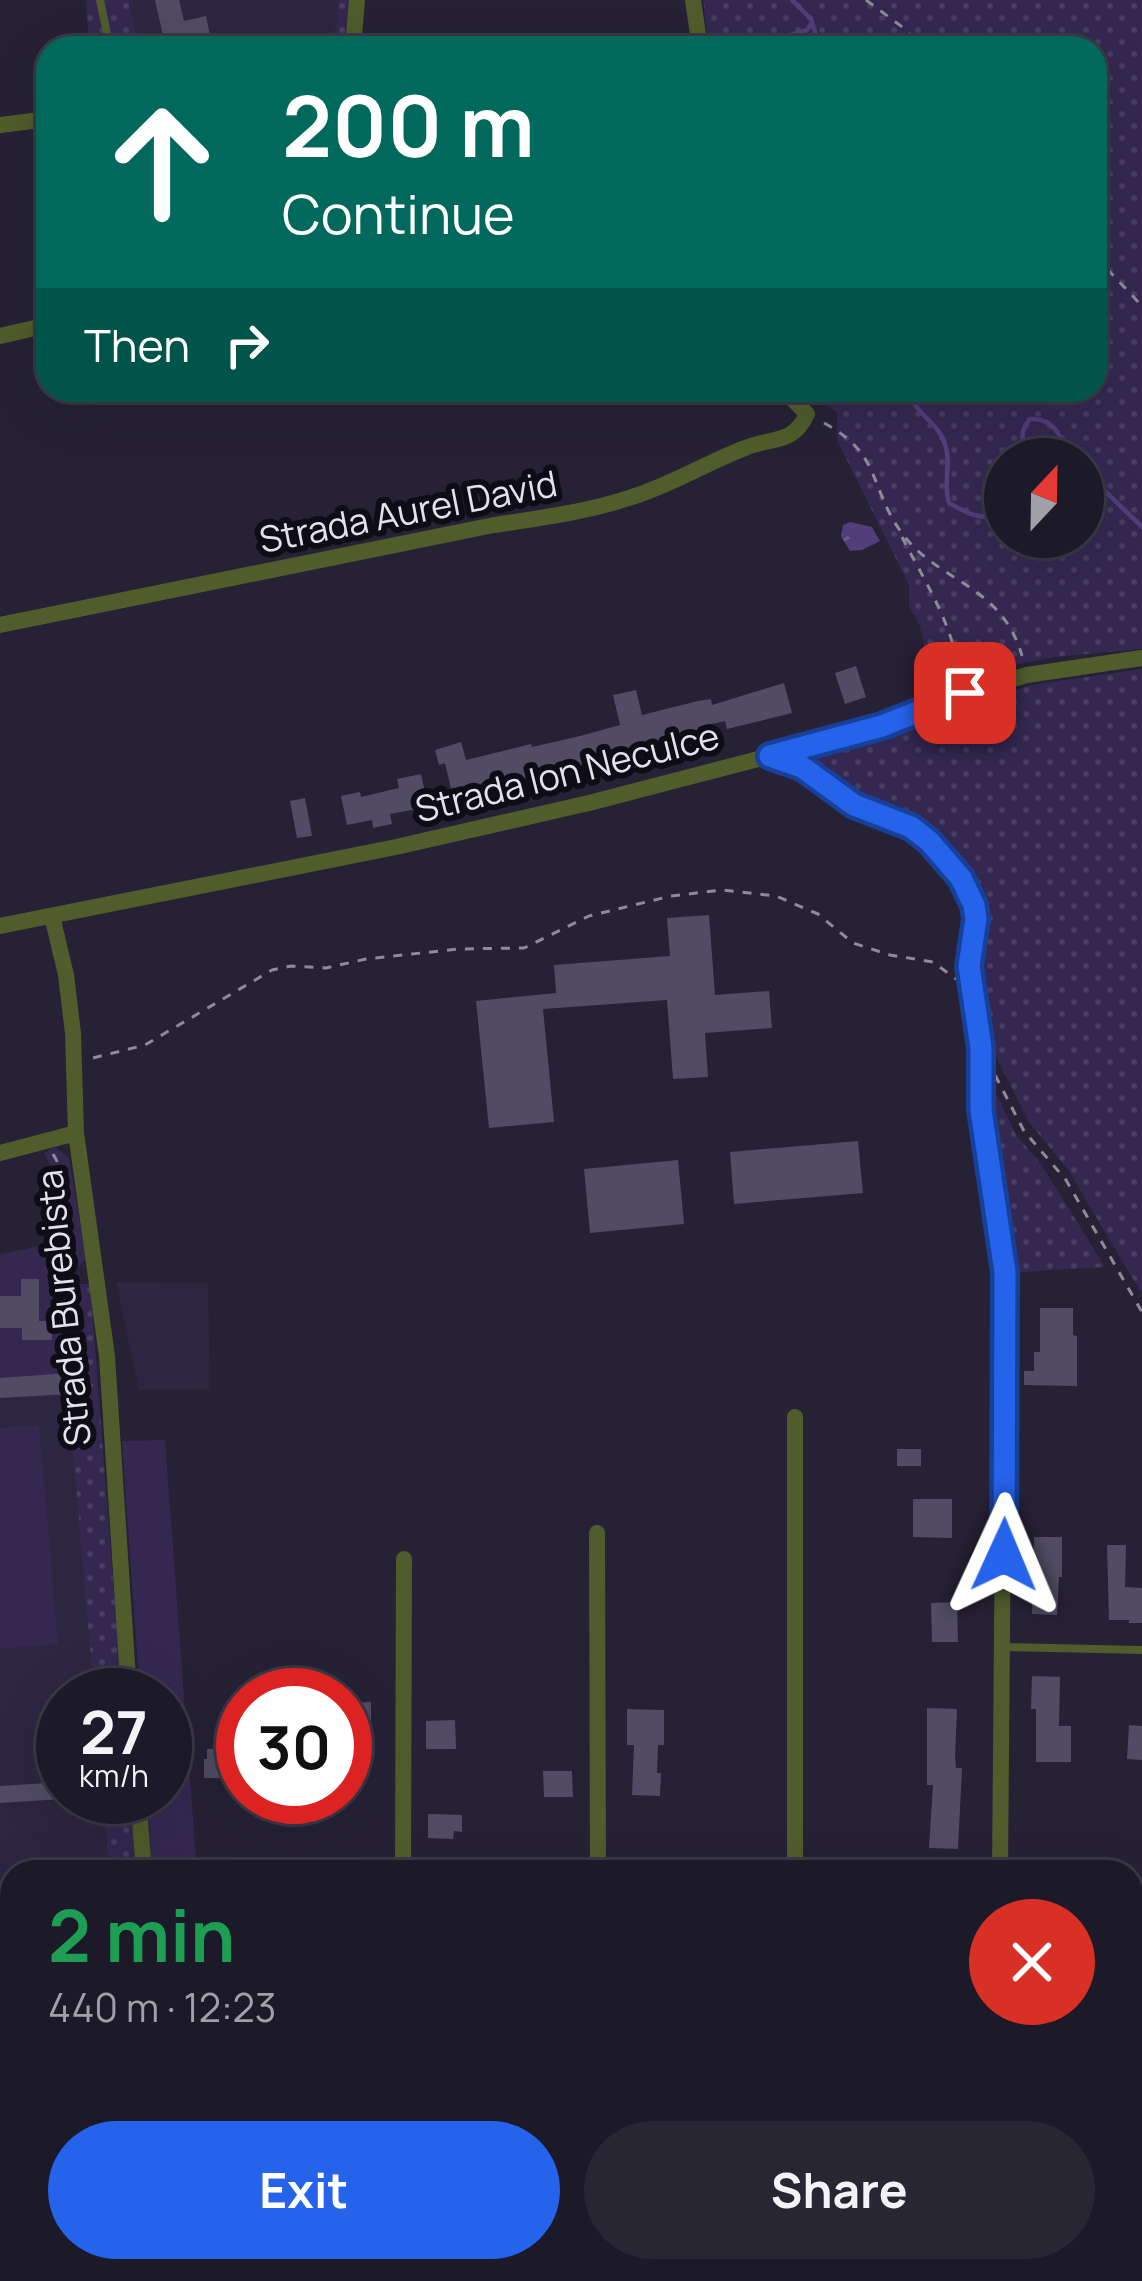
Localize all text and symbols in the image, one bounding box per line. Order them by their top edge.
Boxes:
text: 200 m [282,67,535,182]
icon: ahead [84,84,240,240]
text: Continue [282,176,515,250]
icon: right [214,312,280,378]
text: Then [84,314,190,376]
north arrow [984,438,1104,558]
map controls [984,438,1104,558]
street label: Strada Aurel David [255,458,561,564]
pin [914,642,1016,744]
icon: arrive [932,660,998,726]
street label: Strada Ion Neculce [410,711,724,833]
street label: Strada Burebista [24,1167,102,1449]
position arrow [941,1492,1067,1618]
speed limit sign: 30 [216,1668,372,1824]
text: 27 [80,1690,148,1772]
text: km/h [79,1755,149,1796]
text: 2 min [48,1885,235,1984]
button: close [969,1899,1095,2025]
text: 440 m · 12:23 [48,1980,276,2034]
button: Exit [48,2121,560,2259]
button: Share [584,2121,1095,2259]

